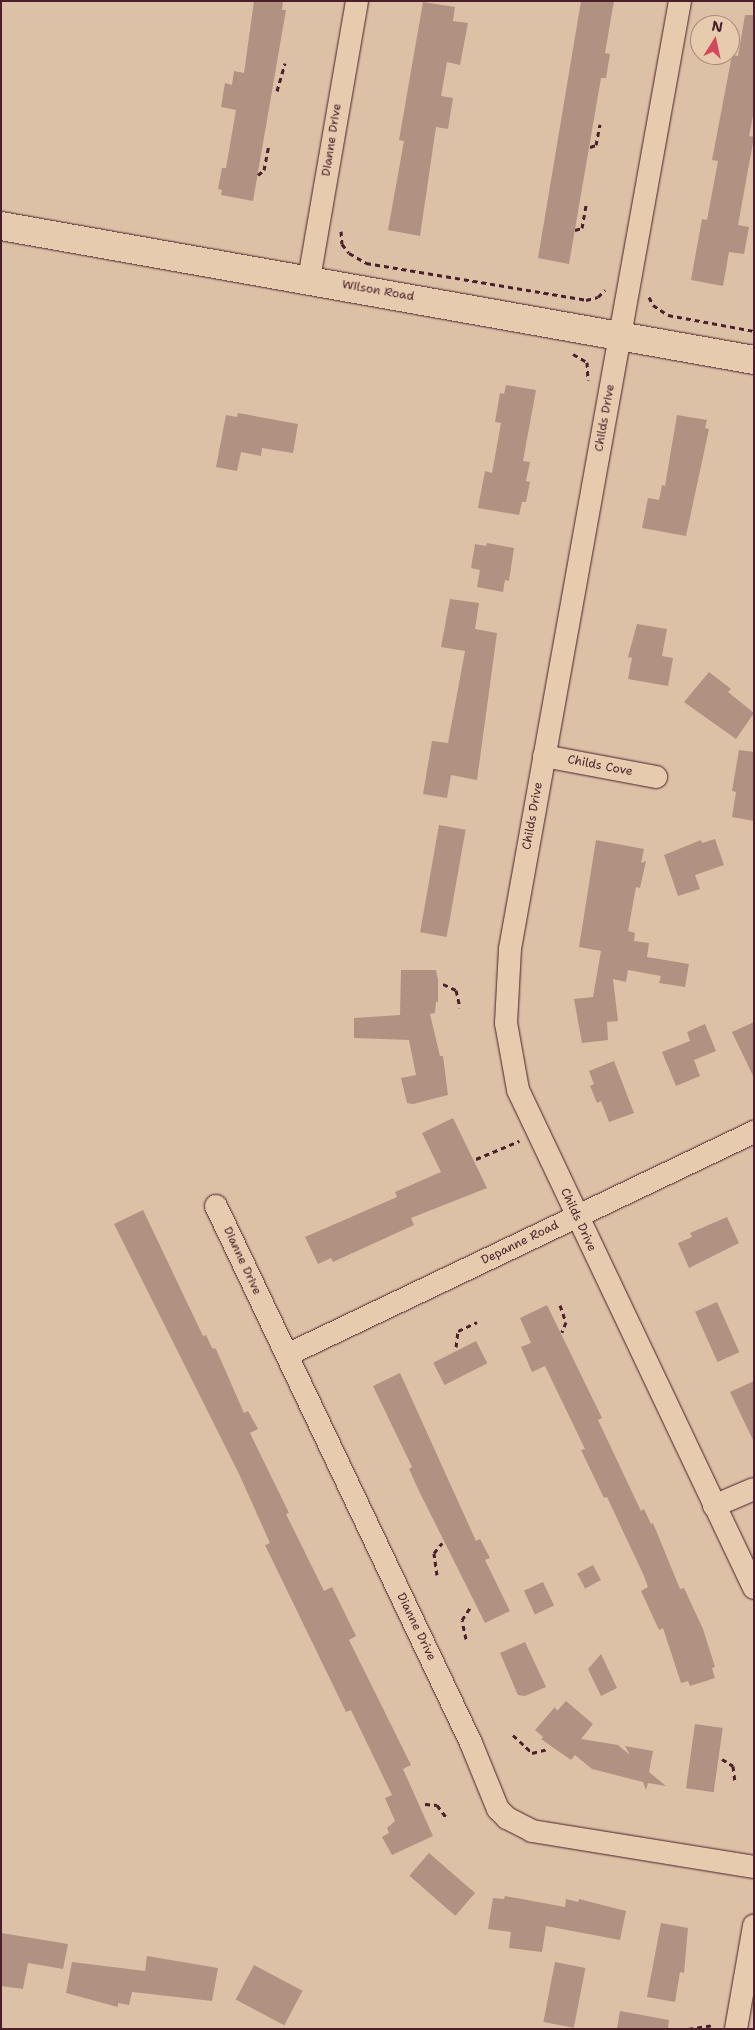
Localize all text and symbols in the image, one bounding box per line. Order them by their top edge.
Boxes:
north arrow [690,15,740,65]
text: N [710,16,724,36]
street label: Dianne Drive [319,103,345,177]
street label: Wilson Road [341,278,415,304]
street label: Childs Drive [592,383,618,453]
street label: Childs Cove [566,753,634,779]
street label: Childs Drive [520,781,546,851]
street label: Childs Drive [557,1186,599,1254]
street label: Depanne Road [479,1218,561,1268]
street label: Dianne Drive [220,1225,264,1297]
street label: Dianne Drive [393,1591,439,1663]

